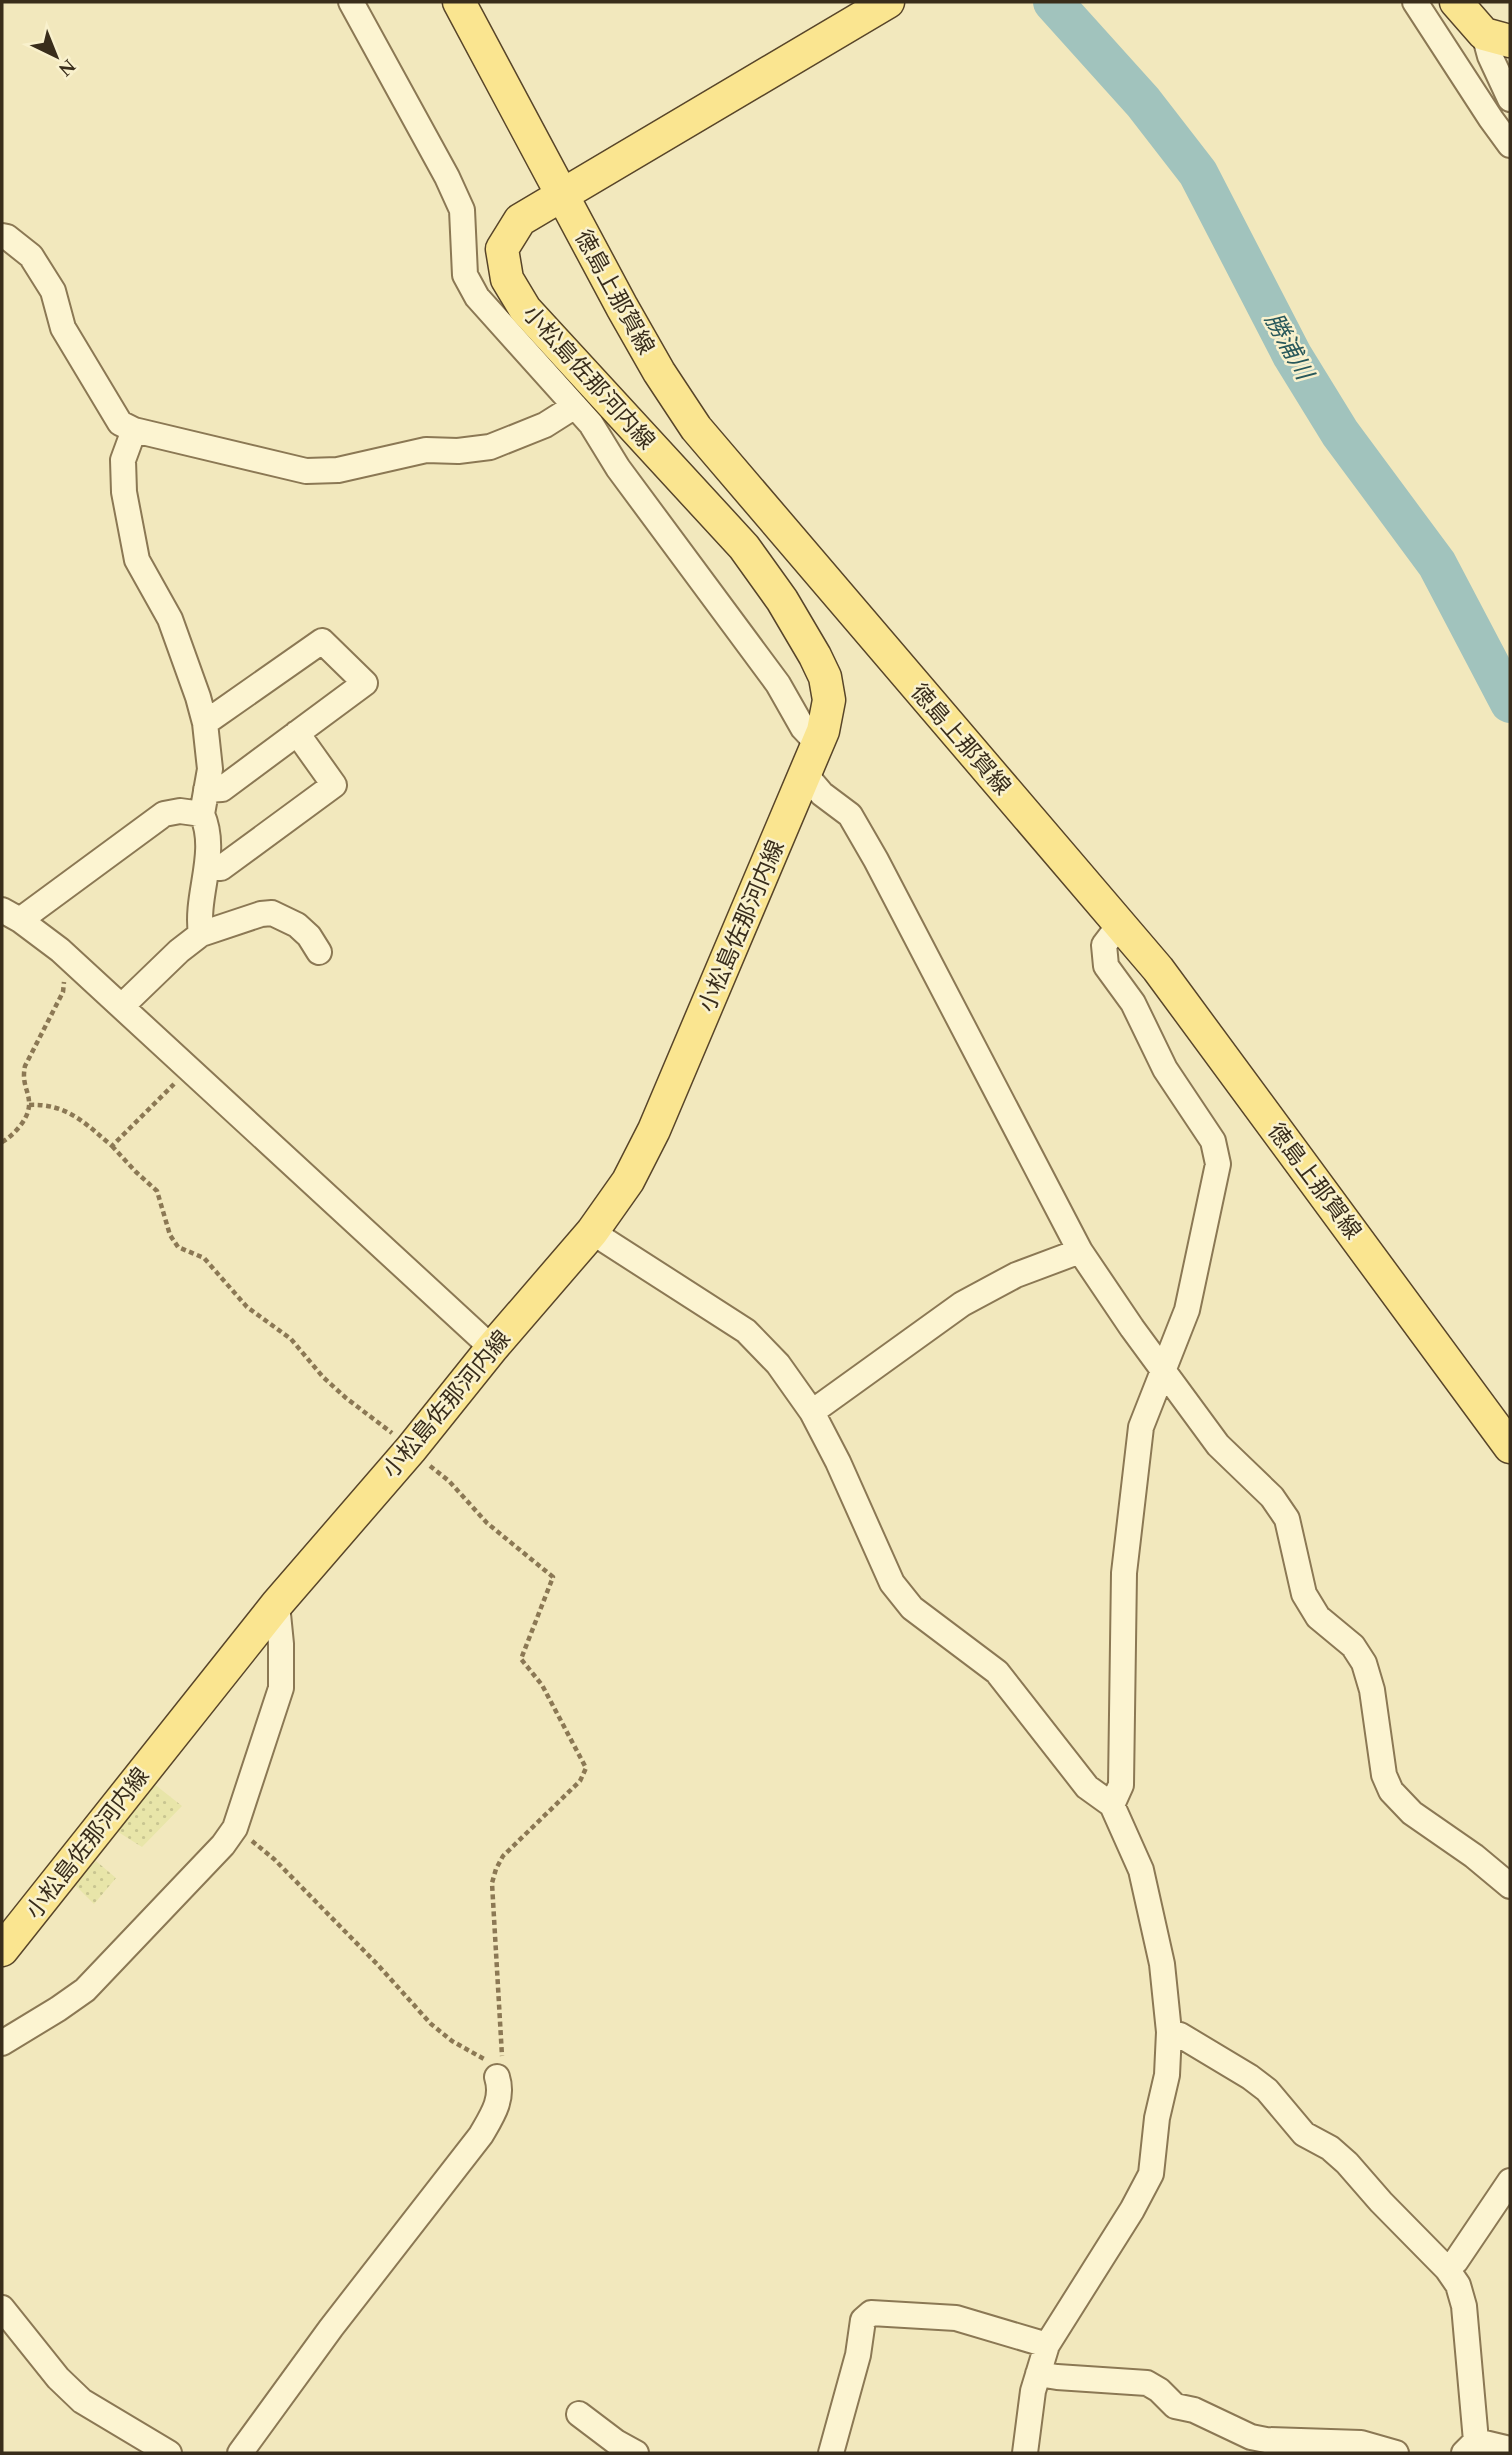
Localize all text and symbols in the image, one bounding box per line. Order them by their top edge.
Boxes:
north arrow [21,21,91,91]
text: N [51,51,82,83]
street label: 徳島上那賀線 [565,224,662,362]
street label: 小松島佐那河内線 [513,298,662,458]
water label: 勝浦川 [1255,306,1323,389]
street label: 徳島上那賀線 [901,676,1018,804]
street label: 小松島佐那河内線 [690,835,794,1018]
street label: 徳島上那賀線 [1258,1116,1369,1248]
street label: 小松島佐那河内線 [375,1323,520,1487]
street label: 小松島佐那河内線 [18,1761,159,1927]

